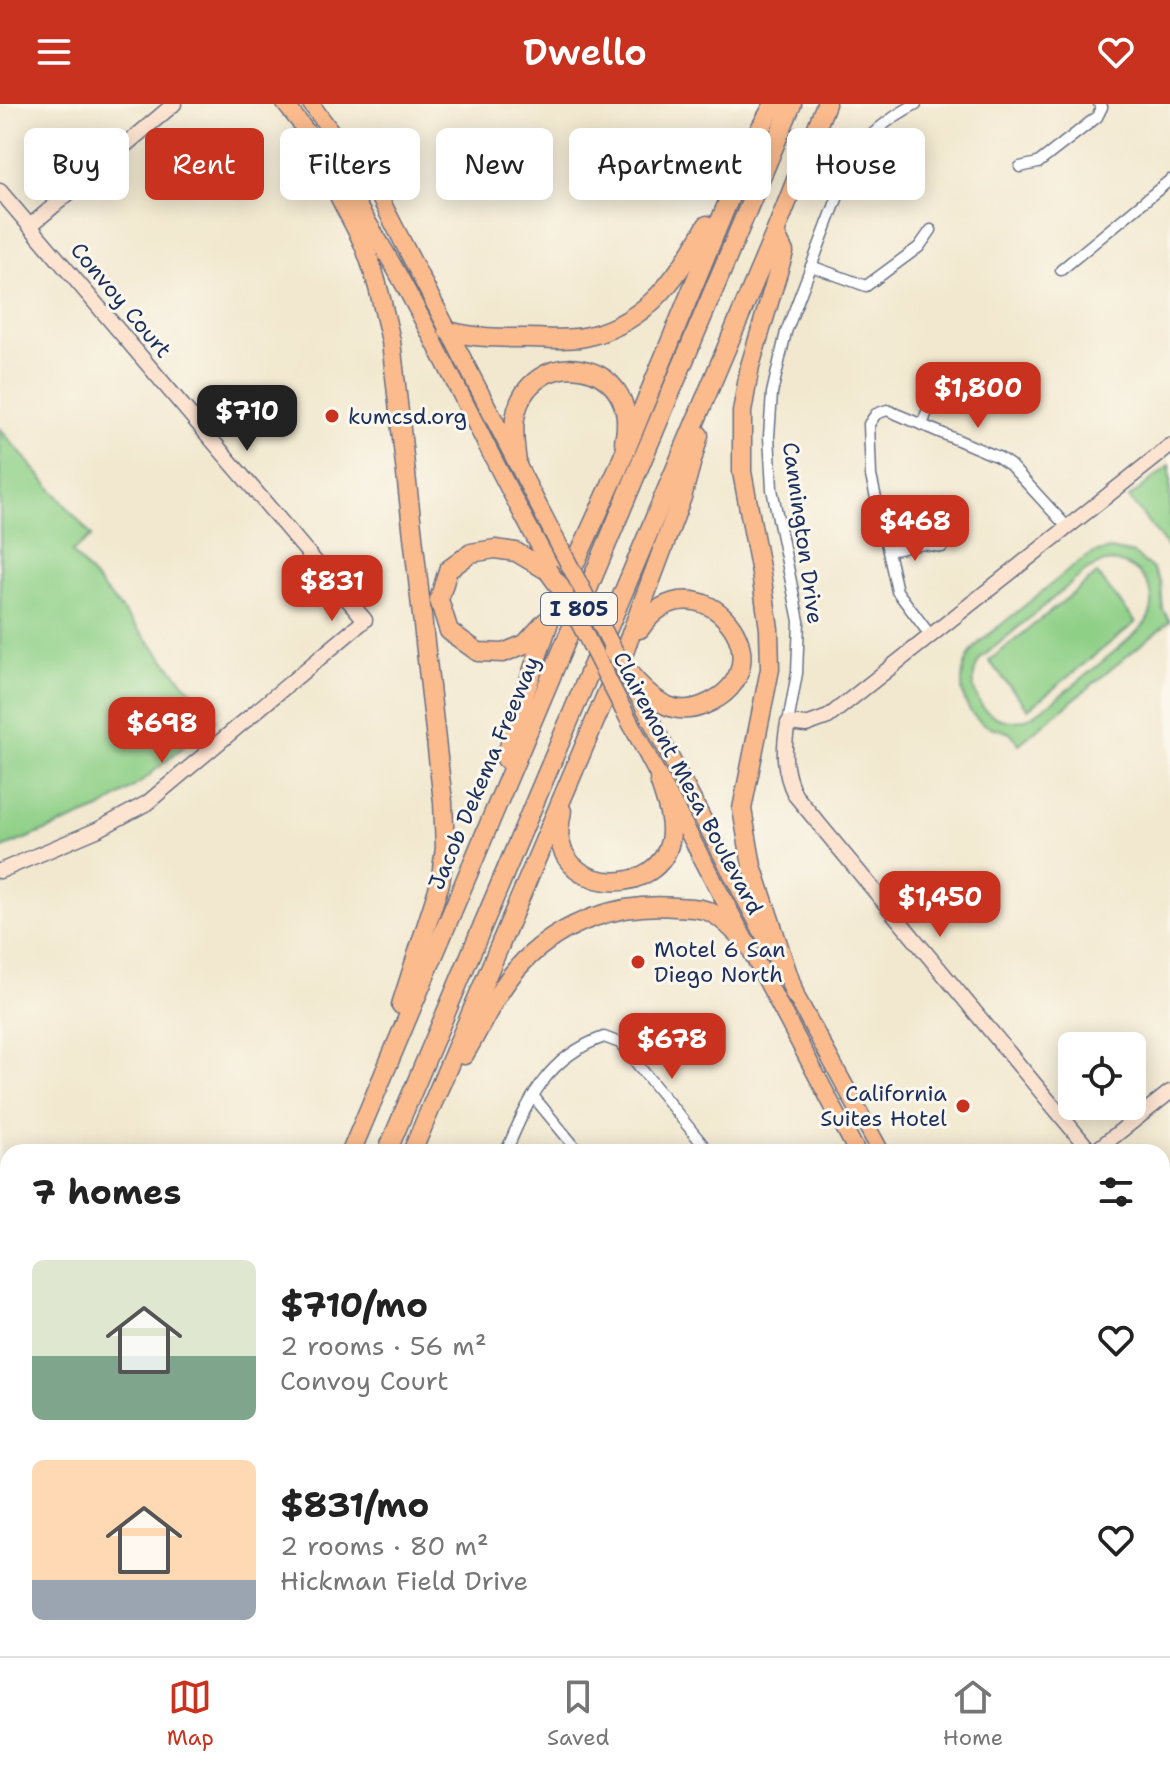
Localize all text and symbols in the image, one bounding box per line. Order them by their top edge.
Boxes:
text: Dwello [523,28,647,77]
icon: menu [32,30,76,74]
icon: heart [1094,30,1138,74]
chip: Buy [24,128,129,200]
chip: Rent [145,128,264,200]
chip: Filters [280,128,420,200]
chip: New [436,128,553,200]
chip: Apartment [569,128,771,200]
chip: House [787,128,925,200]
street label: Convoy Court [64,236,178,364]
pin: $1,800 [913,362,1043,430]
text: $1,800 [934,370,1022,405]
pin: $710 [200,385,294,453]
text: $710 [215,393,279,428]
place label: kumcsd.org [348,402,467,431]
marker: kumcsd.org [323,407,341,425]
street label: Cannington Drive [776,440,830,626]
pin: $468 [868,495,962,563]
text: $468 [879,503,951,538]
pin: $831 [285,555,379,623]
text: $831 [300,563,364,598]
road number: I 805 [541,593,617,625]
street label: Clairemont Mesa Boulevard [606,646,770,920]
street label: Jacob Dekema Freeway [422,652,546,894]
pin: $698 [115,697,209,765]
text: $698 [126,705,198,740]
pin: $1,450 [875,871,1005,939]
text: $1,450 [897,879,983,914]
place label: Motel 6 San Diego North [654,935,786,989]
marker: Motel 6 San Diego North [629,953,647,971]
pin: $678 [625,1013,719,1081]
text: $678 [637,1021,707,1056]
map controls [1058,1032,1146,1120]
button: locate [1058,1032,1146,1120]
place label: California Suites Hotel [820,1079,947,1133]
marker: California Suites Hotel [954,1097,972,1115]
text: 7 homes [32,1169,181,1215]
icon: filters [1094,1170,1138,1214]
text: $710/mo [280,1282,428,1328]
icon: home [96,1292,192,1388]
icon: heart [1094,1318,1138,1362]
text: 2 rooms · 56 m² [280,1328,487,1363]
text: Convoy Court [280,1363,449,1398]
text: $831/mo [280,1482,429,1528]
icon: home [96,1492,192,1588]
icon: heart [1094,1518,1138,1562]
text: 2 rooms · 80 m² [280,1528,489,1563]
text: Hickman Field Drive [280,1563,528,1598]
tab: Map [167,1675,214,1752]
tab: Saved [547,1675,610,1752]
tab: Home [943,1675,1003,1752]

